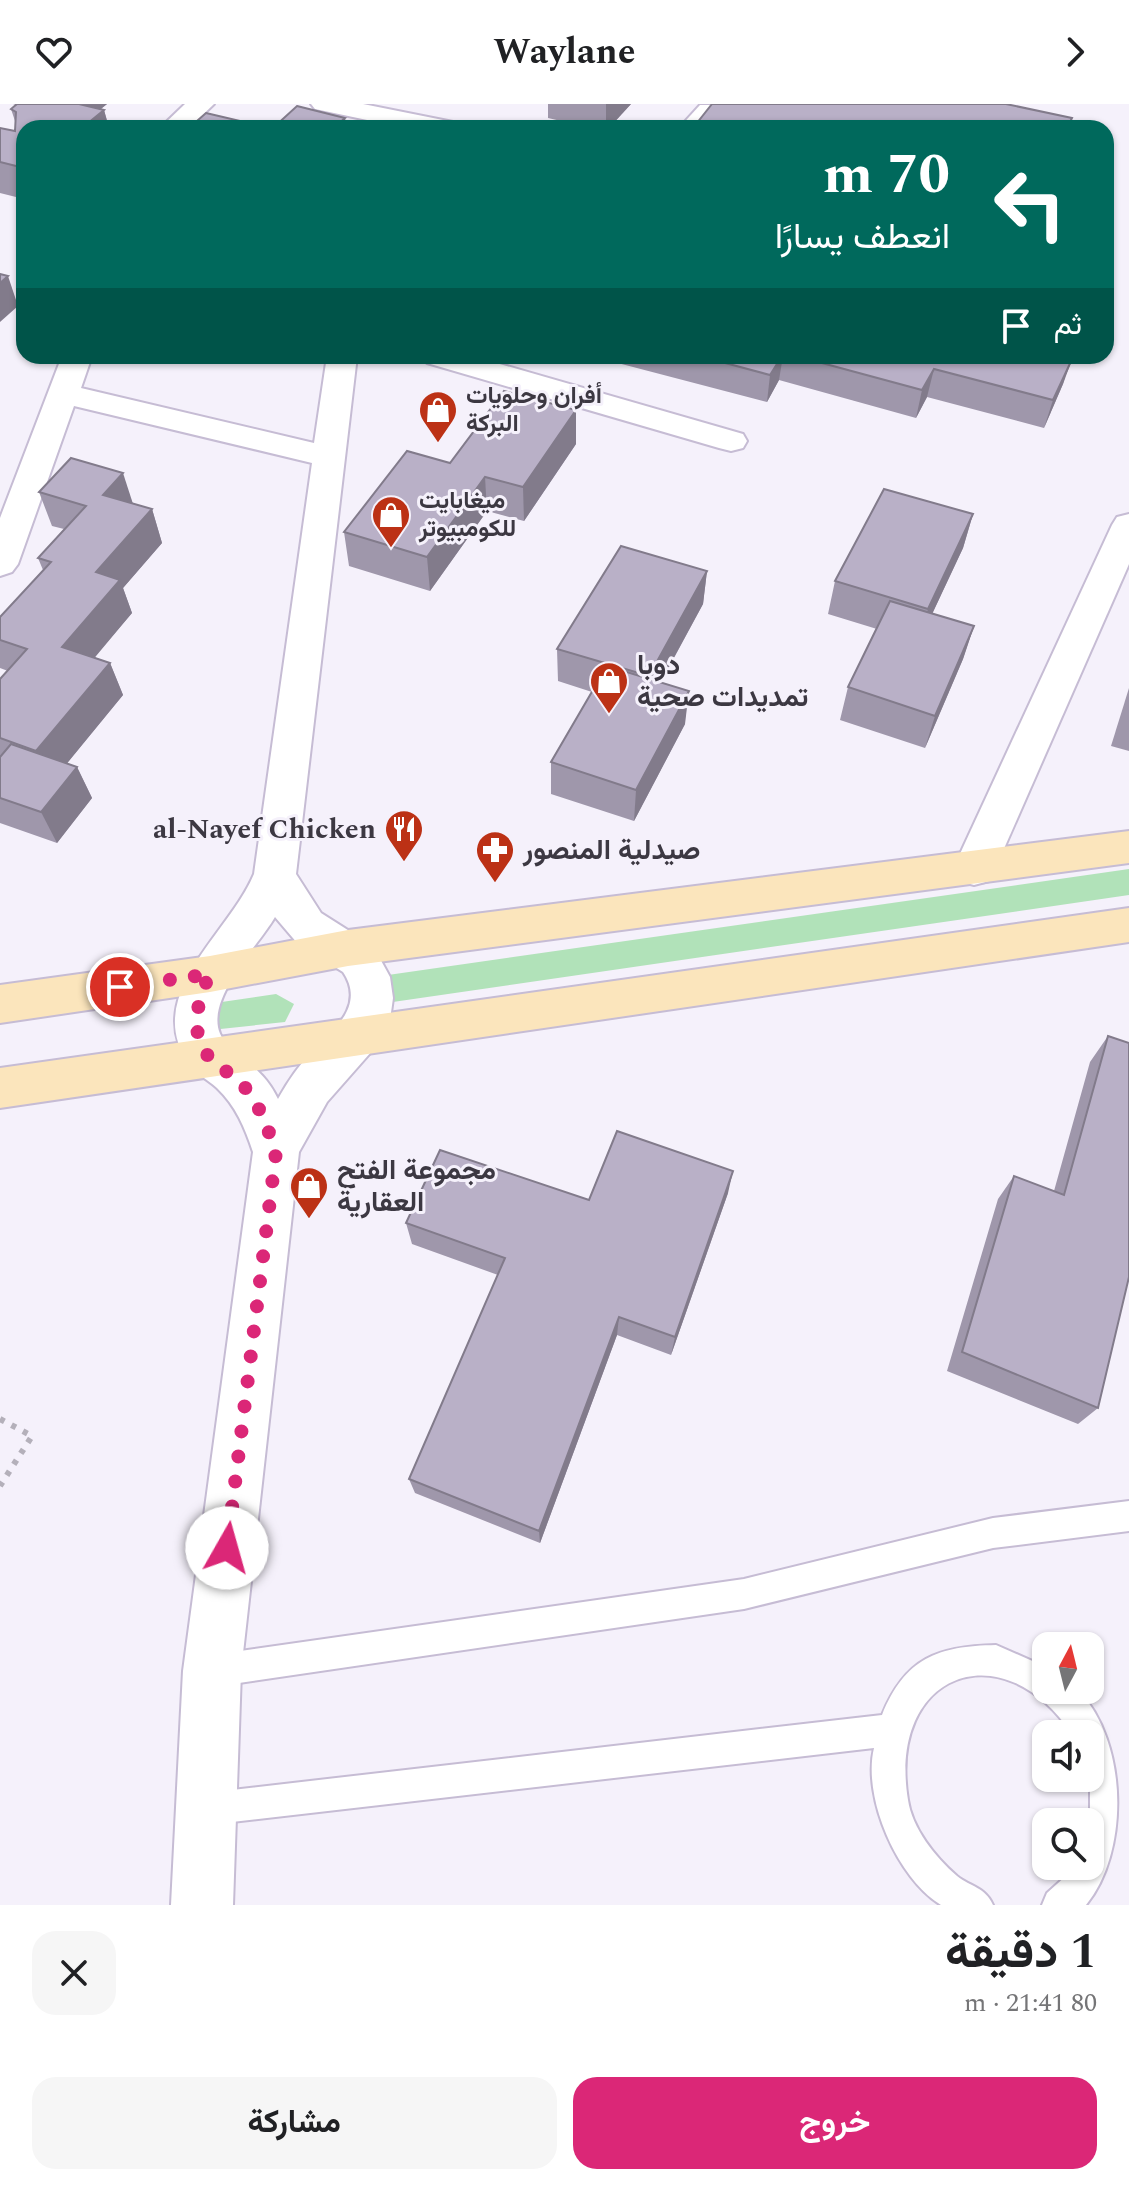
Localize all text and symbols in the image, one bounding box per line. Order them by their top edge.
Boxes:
text: Waylane [493,25,636,80]
icon: heart [32,30,76,74]
icon: forward [1053,30,1097,74]
text: 70 m [823,133,950,218]
icon: left [978,152,1082,256]
text: انعطف يسارًا [775,210,950,265]
text: ثم [1054,302,1082,348]
icon: arrive [994,304,1038,348]
place label: أفران وحلويات البركة [466,378,602,442]
shop icon: أفران وحلويات البركة [417,389,459,444]
place label: ميغابايت للكومبيوتر [418,483,516,547]
shop icon: ميغابايت للكومبيوتر [370,494,412,549]
place label: دوبا تمديدات صحية [637,644,809,719]
shop icon: دوبا تمديدات صحية [588,660,630,715]
place label: al-Nayef Chicken [153,808,376,851]
restaurant icon: al-Nayef Chicken [383,808,425,863]
pharmacy icon: صيدلية المنصور [474,829,516,884]
place label: صيدلية المنصور [522,829,701,872]
pin [86,953,154,1021]
icon: arrive [98,965,142,1009]
place label: مجموعة الفتح العقارية [337,1149,496,1224]
shop icon: مجموعة الفتح العقارية [288,1165,330,1220]
position arrow [185,1506,269,1590]
north arrow [1032,1632,1104,1704]
map controls [1032,1632,1104,1880]
button: sound [1032,1720,1104,1792]
button: search [1032,1808,1104,1880]
text: 1 دقيقة [945,1916,1097,1989]
button: close [32,1931,116,2015]
text: 80 m · 21:41 [964,1983,1097,2023]
button: مشاركة [32,2077,557,2169]
button: خروج [573,2077,1097,2169]

